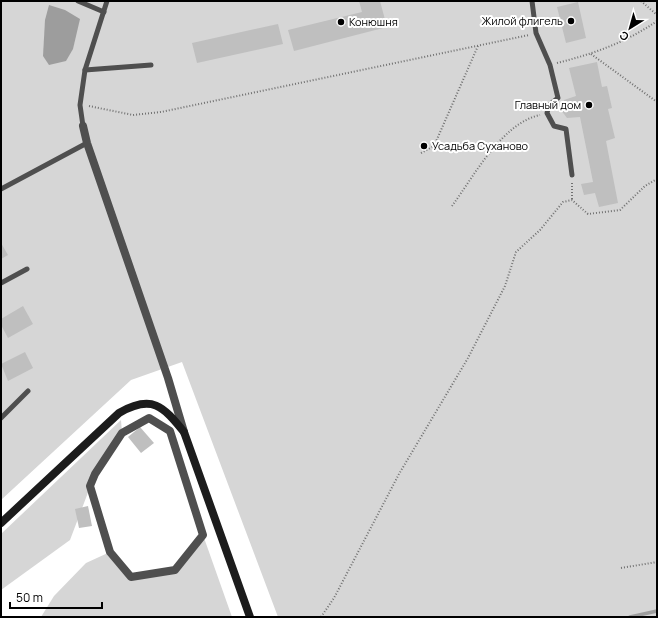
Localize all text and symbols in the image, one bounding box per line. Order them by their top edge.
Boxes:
north arrow [610,8,650,48]
place label: Жилой флигель [481,13,563,28]
place label: Конюшня [349,14,398,29]
marker: Жилой флигель [566,16,576,26]
marker: Конюшня [336,17,346,27]
text: С [616,28,631,45]
place label: Главный дом [515,97,581,112]
marker: Главный дом [584,100,594,110]
place label: Усадьба Суханово [432,138,529,153]
marker: Усадьба Суханово [419,141,429,151]
scale bar [10,584,102,610]
text: 50 m [16,589,43,606]

